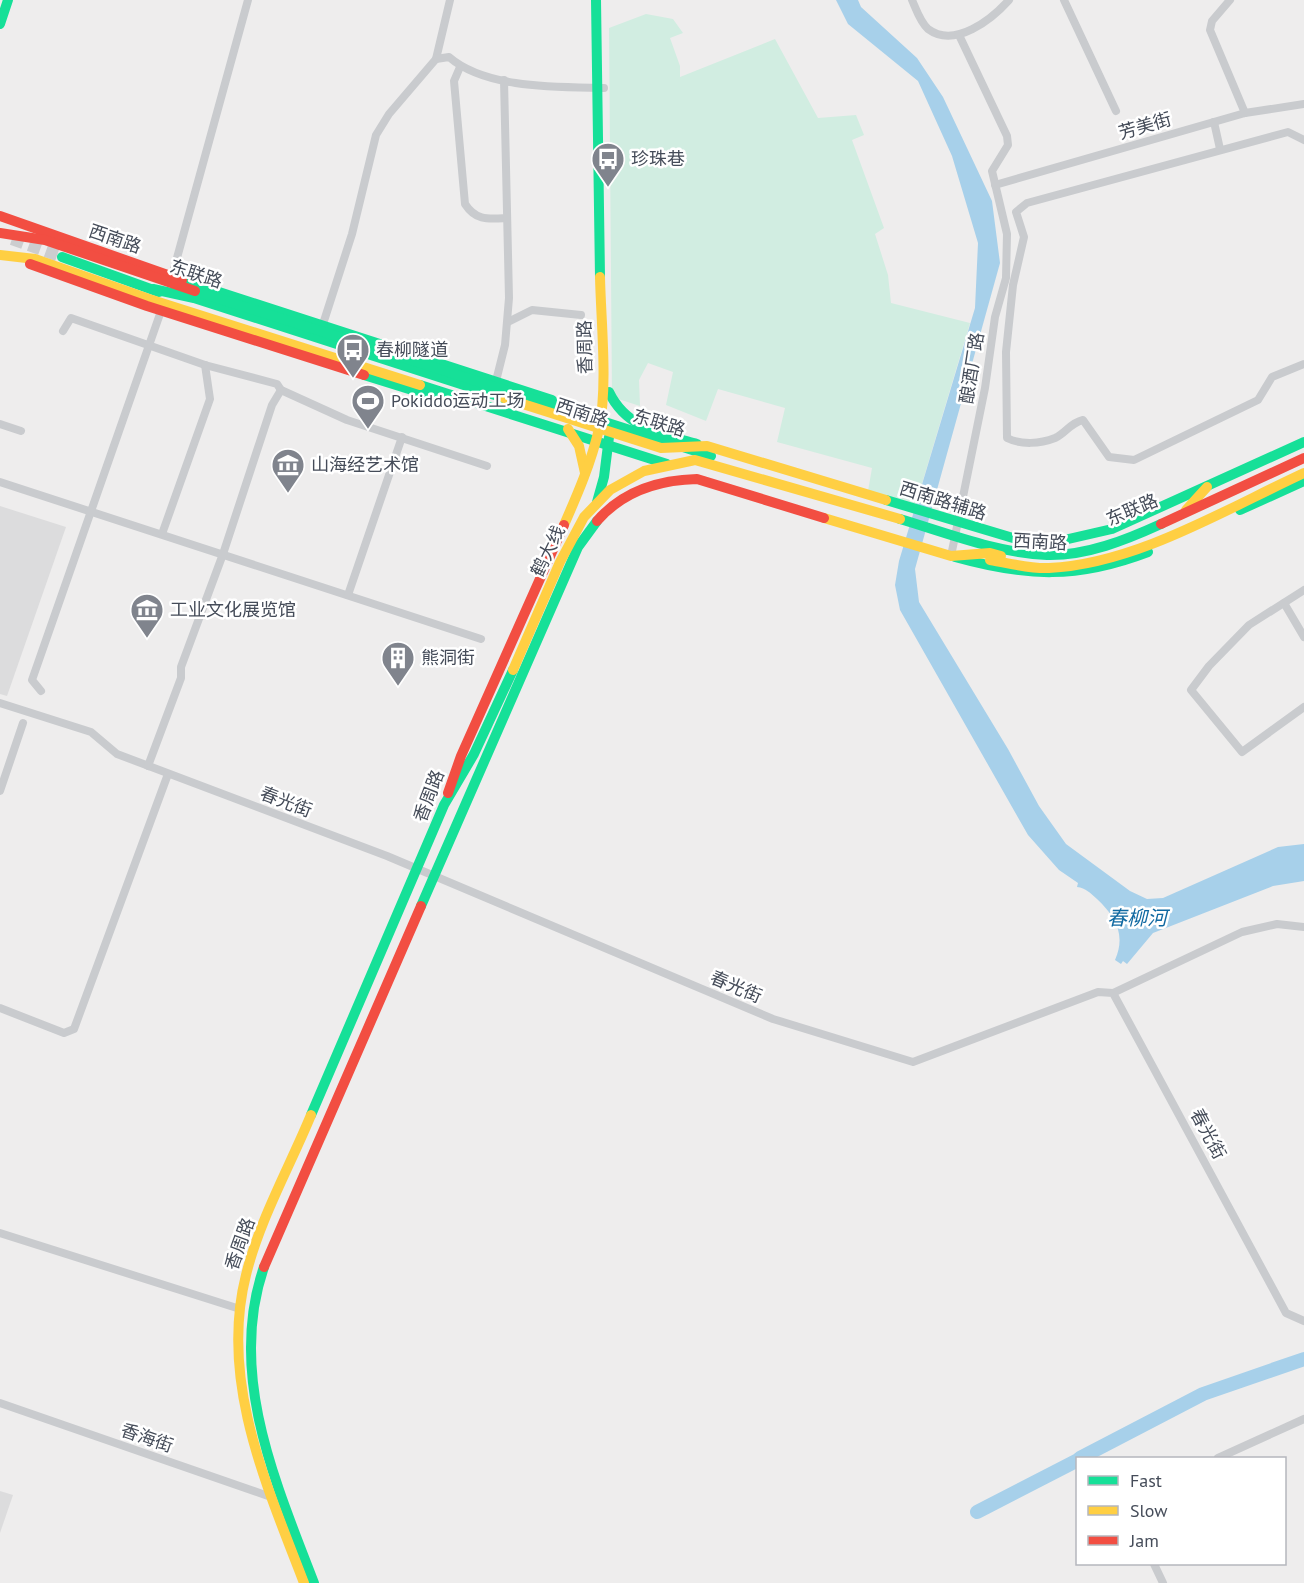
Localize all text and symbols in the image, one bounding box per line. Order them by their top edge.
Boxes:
street label: 芳美街 [1116,107,1174,144]
bus stop icon: 珍珠巷 [590,141,626,188]
place label: 珍珠巷 [631,147,685,170]
street label: 西南路 [86,219,144,258]
street label: 东联路 [167,254,225,293]
street label: 香周路 [573,320,596,374]
street label: 酿酒厂路 [955,331,988,405]
bus stop icon: 春柳隧道 [335,332,371,379]
place label: 春柳隧道 [376,338,448,361]
sports icon: Pokiddo运动工场 [350,383,386,430]
place label: Pokiddo运动工场 [391,389,525,412]
street label: 西南路 [553,393,611,432]
street label: 东联路 [630,404,688,441]
museum icon: 山海经艺术馆 [270,447,306,494]
place label: 山海经艺术馆 [311,453,419,476]
street label: 西南路辅路 [897,476,990,525]
street label: 东联路 [1102,488,1161,531]
street label: 鹤大线 [525,521,570,580]
street label: 西南路 [1012,529,1068,554]
museum icon: 工业文化展览馆 [129,592,165,639]
place label: 工业文化展览馆 [170,598,296,621]
building icon: 熊洞街 [380,640,416,687]
place label: 熊洞街 [421,646,475,669]
street label: 香周路 [408,766,449,825]
street label: 春光街 [257,781,316,822]
water label: 春柳河 [1107,905,1171,931]
street label: 春光街 [707,965,766,1008]
street label: 春光街 [1186,1105,1231,1163]
street label: 香周路 [219,1215,260,1273]
street label: 香海街 [118,1418,176,1457]
legend [1076,1457,1286,1565]
text: Fast [1130,1469,1162,1492]
text: Slow [1130,1499,1168,1522]
text: Jam [1129,1529,1159,1552]

